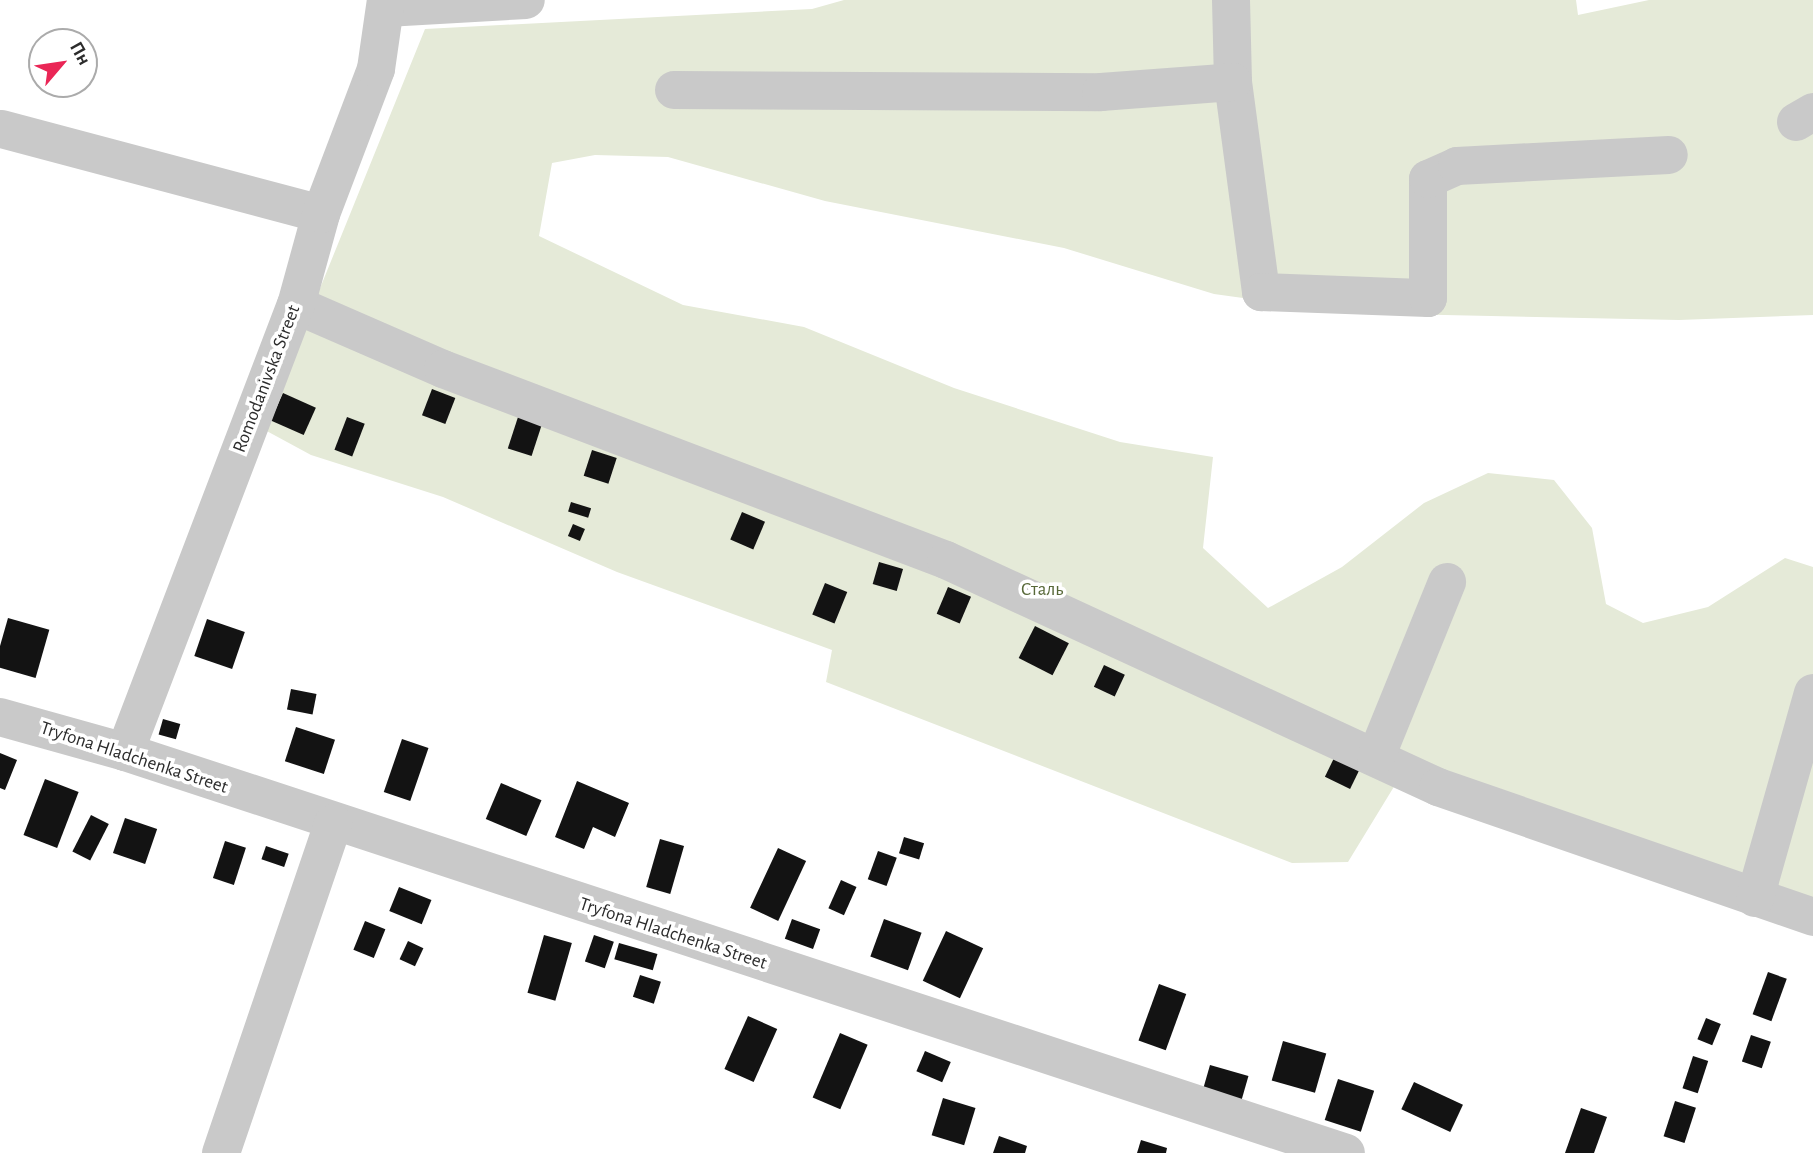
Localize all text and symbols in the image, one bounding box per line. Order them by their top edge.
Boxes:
north arrow [28,28,98,98]
text: Пн [66,39,94,68]
street label: Romodanivska Street [228,302,306,456]
park label: Сталь [1021,579,1063,601]
street label: Tryfona Hladchenka Street [37,717,231,799]
street label: Tryfona Hladchenka Street [576,893,770,975]

